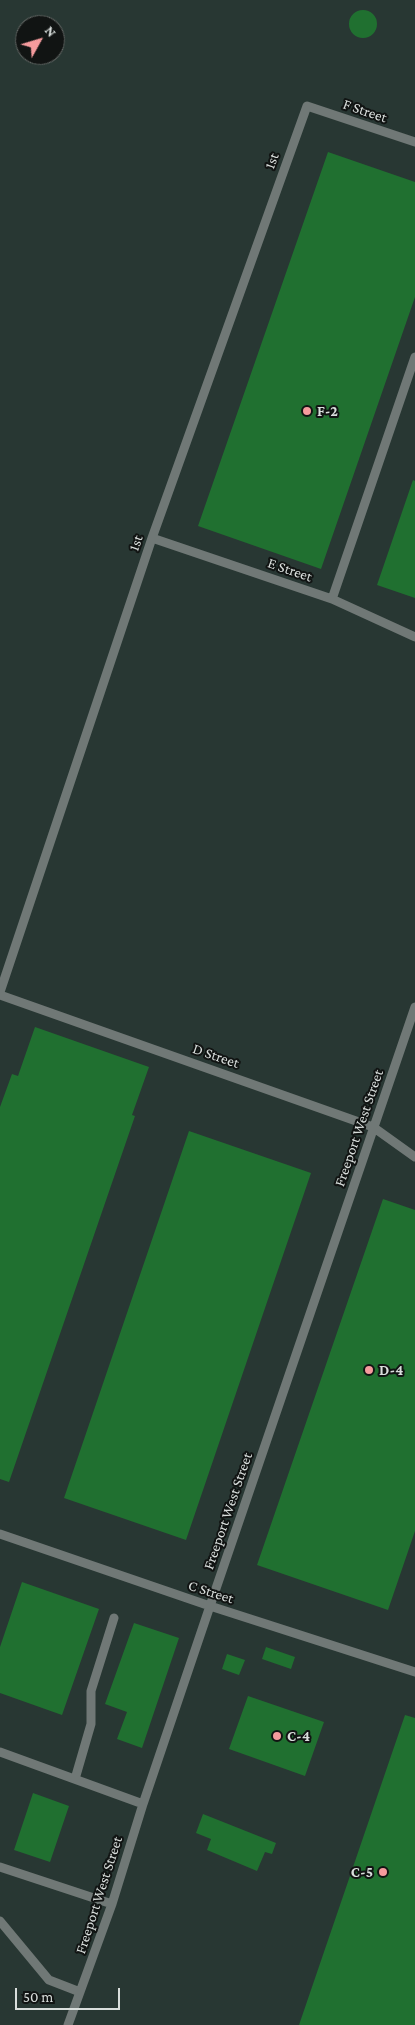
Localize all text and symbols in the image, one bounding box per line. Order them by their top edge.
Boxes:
north arrow [15,15,65,65]
text: N [42,22,60,40]
street label: F Street [341,95,389,127]
street label: 1st [261,150,283,172]
place label: F-2 [317,402,338,420]
marker: F-2 [301,405,313,417]
street label: 1st [125,533,147,553]
street label: E Street [265,554,315,586]
street label: D Street [190,1040,242,1072]
street label: Freeport West Street [331,1067,387,1189]
place label: D-4 [379,1361,403,1379]
marker: D-4 [363,1364,375,1376]
street label: Freeport West Street [200,1450,256,1572]
street label: C Street [186,1576,236,1608]
place label: C-4 [287,1727,310,1745]
marker: C-4 [271,1730,283,1742]
street label: Freeport West Street [72,1834,126,1956]
place label: C-5 [351,1863,373,1881]
marker: C-5 [377,1866,389,1878]
scale bar [18,1978,122,2010]
text: 50 m [23,1989,53,2005]

